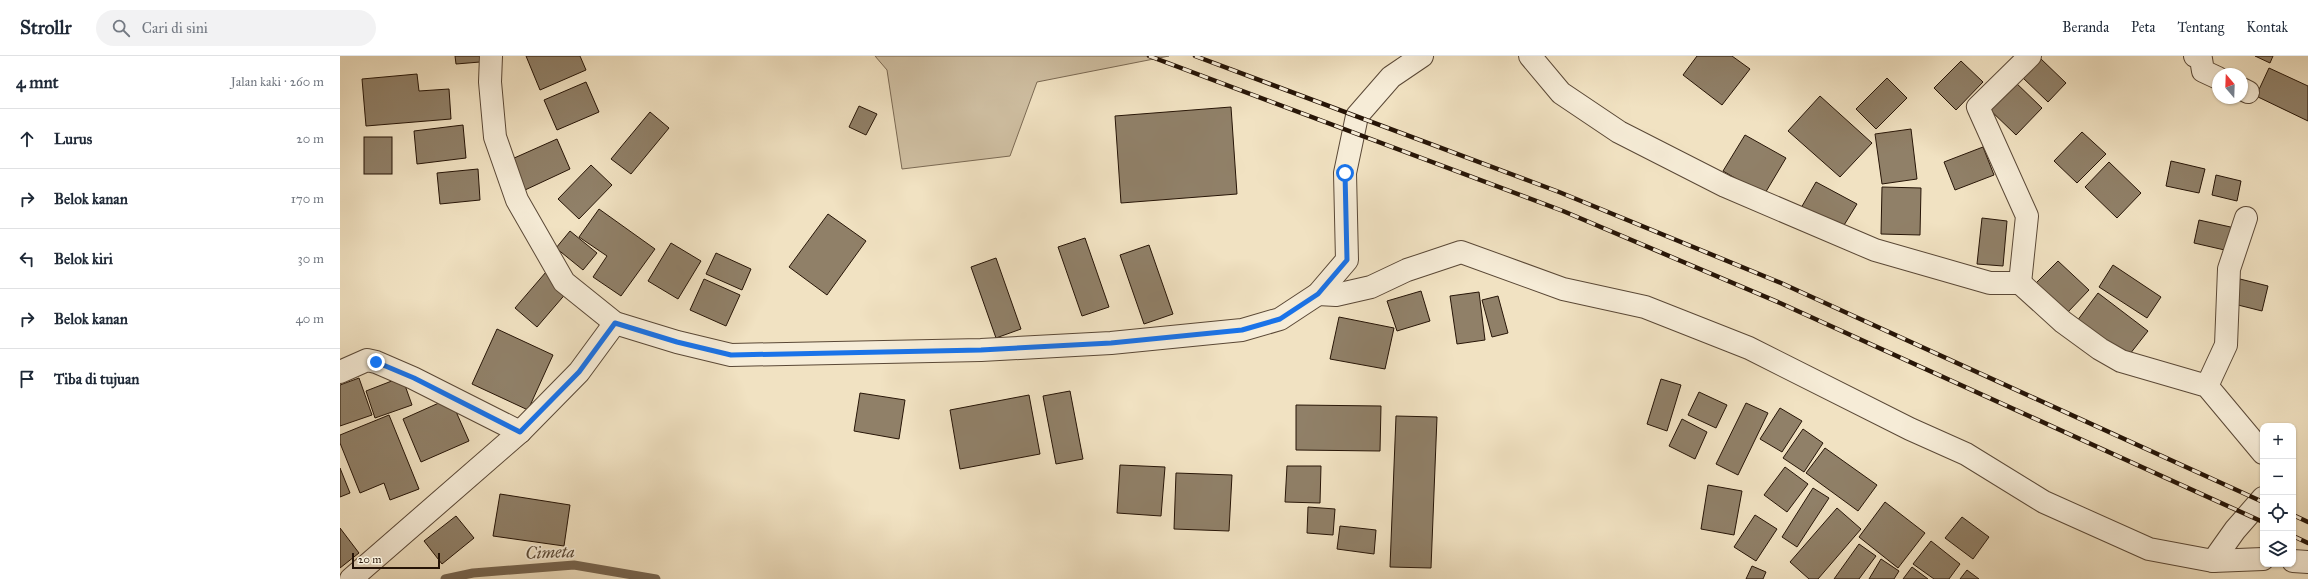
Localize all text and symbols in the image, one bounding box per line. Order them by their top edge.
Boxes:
search box [96,10,376,46]
text: Strollr [20,16,72,39]
icon: search [110,17,132,39]
text: Cari di sini [142,19,208,37]
text: Beranda [2062,19,2109,36]
text: Peta [2131,19,2155,36]
text: Tentang [2177,19,2224,36]
text: Kontak [2246,19,2288,36]
north arrow [2212,68,2248,104]
text: 4 mnt [16,72,59,93]
text: Jalan kaki · 260 m [231,74,324,90]
icon: ahead [16,128,38,150]
text: Lurus [54,130,92,148]
text: 20 m [296,131,324,147]
route start [1336,164,1354,182]
icon: right [16,188,38,210]
text: Belok kanan [54,190,128,208]
text: 170 m [291,191,324,207]
icon: left [16,248,38,270]
text: Belok kiri [54,250,113,268]
text: 30 m [298,251,324,267]
icon: right [16,308,38,330]
text: Belok kanan [54,310,128,328]
text: 40 m [295,311,324,327]
route end [367,353,385,371]
icon: arrive [16,368,38,390]
text: Tiba di tujuan [54,370,139,388]
map controls [2260,423,2296,567]
button: + [2260,423,2296,459]
button: − [2260,459,2296,495]
button: locate [2260,495,2296,531]
button: layers [2260,531,2296,567]
water label: Cimeta [525,541,575,564]
scale bar [352,551,440,570]
text: 20 m [358,553,381,566]

